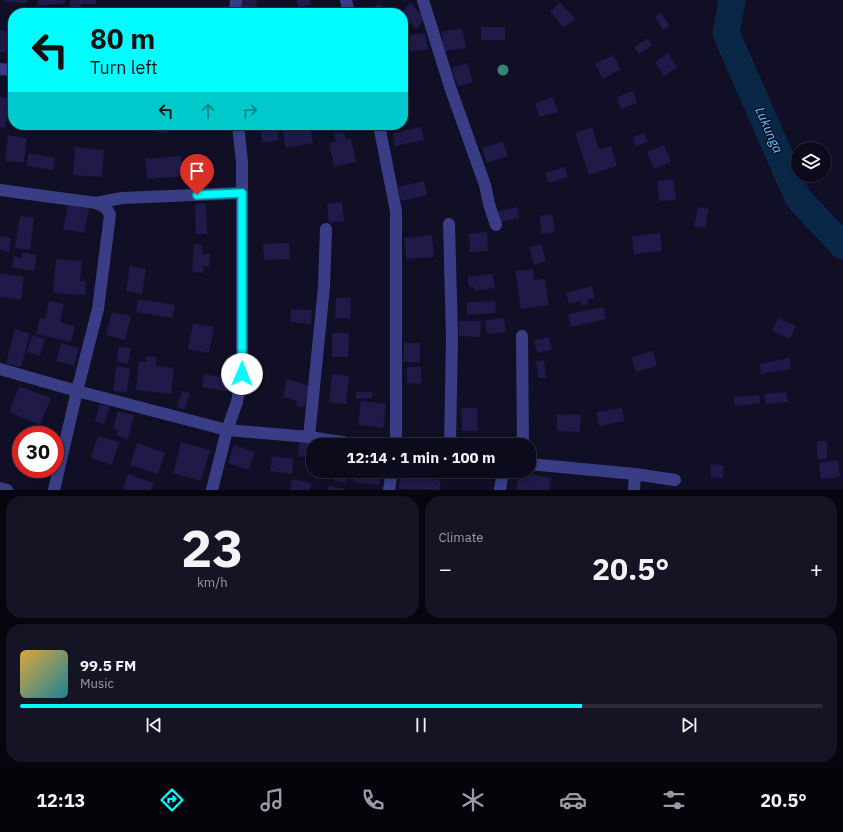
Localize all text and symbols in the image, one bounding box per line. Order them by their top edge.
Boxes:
text: 80 m [90,20,155,57]
icon: left [24,24,76,76]
text: Turn left [90,56,158,79]
icon: left [155,100,177,122]
icon: ahead [197,100,219,122]
icon: right [239,100,261,122]
water label: Lukunga [751,104,787,156]
map controls [791,142,831,182]
button: layers [791,142,831,182]
pin [180,154,214,195]
icon: arrive [186,160,208,182]
position arrow [221,353,263,395]
speed limit sign: 30 [12,426,64,478]
text: 12:14 · 1 min · 100 m [347,448,495,467]
text: 23 [181,514,243,581]
text: Climate [439,529,483,546]
text: 20.5° [592,549,669,588]
text: − [439,554,452,583]
text: + [810,554,823,583]
text: km/h [197,574,228,591]
text: 99.5 FM [80,656,136,675]
text: Music [80,675,114,692]
icon: previous [143,714,165,736]
icon: pause [410,714,432,736]
icon: next [678,714,700,736]
icon: directions [158,786,186,814]
icon: music [258,786,286,814]
icon: phone [359,786,387,814]
icon: climate [459,786,487,814]
icon: car [559,786,587,814]
icon: filters [660,786,688,814]
text: 12:13 [36,789,85,812]
text: 20.5° [760,789,807,812]

